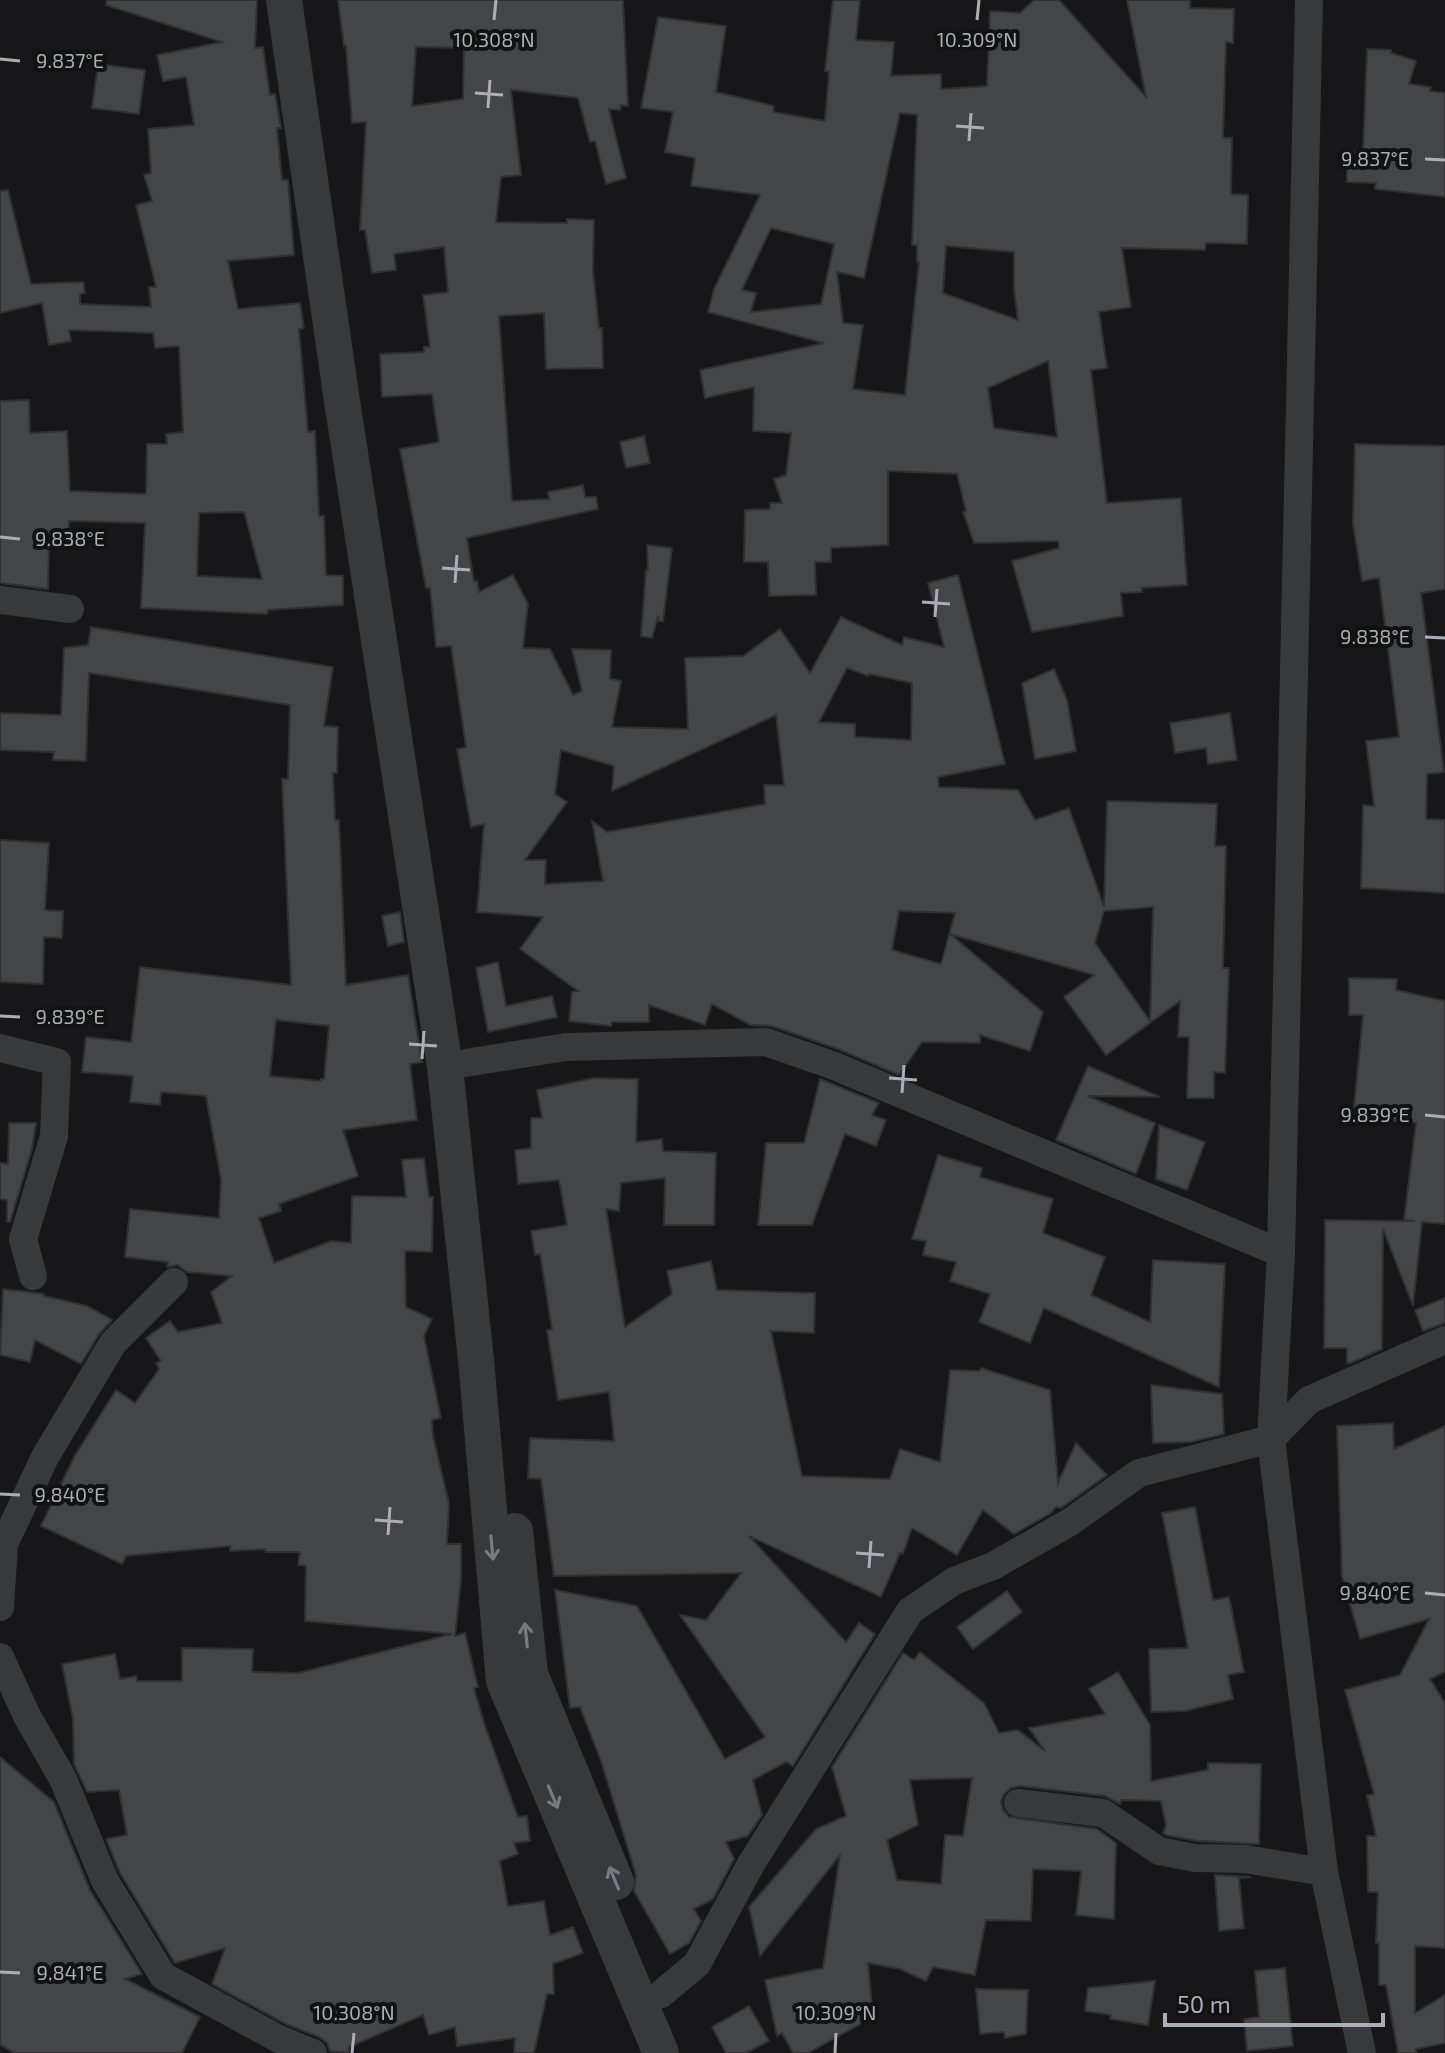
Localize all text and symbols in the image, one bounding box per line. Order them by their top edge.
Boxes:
text: 10.308°N [453,27,535,51]
text: 10.309°N [937,27,1017,51]
text: 9.837°E [36,48,104,72]
text: 9.837°E [1341,146,1409,170]
text: 9.838°E [35,526,105,550]
text: 9.838°E [1340,624,1410,648]
text: 9.839°E [35,1004,105,1028]
text: 9.839°E [1340,1102,1410,1126]
text: 9.840°E [35,1482,105,1506]
one-way arrow [485,1534,500,1561]
text: 9.840°E [1340,1580,1410,1604]
one-way arrow [519,1622,534,1649]
one-way arrow [546,1784,561,1809]
one-way arrow [606,1866,620,1891]
text: 9.841°E [37,1960,103,1984]
scale bar [1165,1977,1383,2027]
text: 50 m [1177,1989,1231,2018]
text: 10.308°N [313,2000,395,2024]
text: 10.309°N [796,2000,876,2024]

